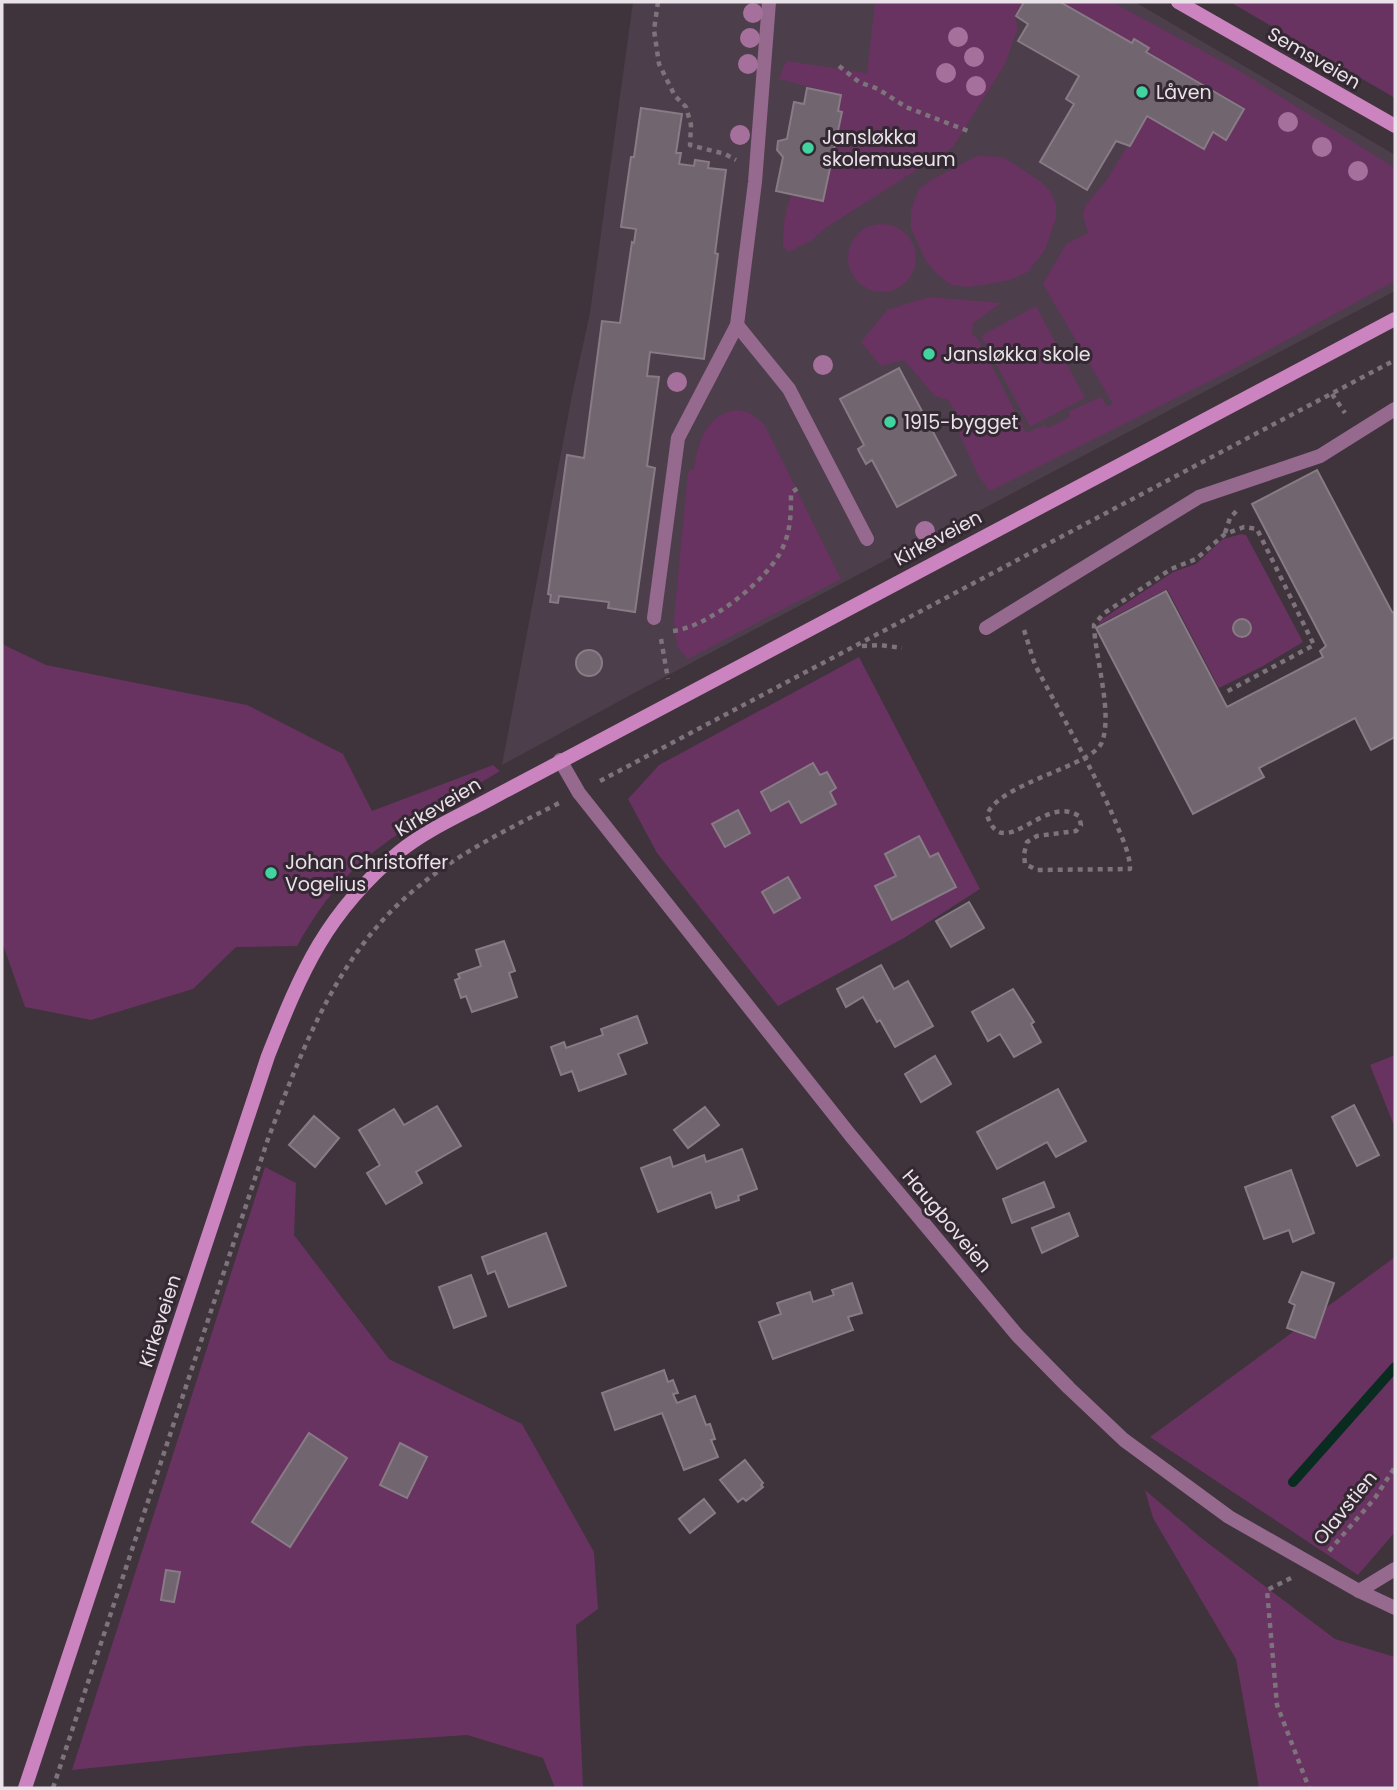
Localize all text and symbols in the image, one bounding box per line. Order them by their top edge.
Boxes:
street label: Semsveien [1262,20,1366,96]
place label: Låven [1156,79,1212,106]
marker: Låven [1134,84,1150,100]
place label: Jansløkka skolemuseum [822,124,955,173]
marker: Jansløkka skolemuseum [800,140,816,156]
place label: Jansløkka skole [943,341,1091,368]
marker: Jansløkka skole [921,346,937,362]
place label: 1915-bygget [904,409,1019,436]
marker: 1915-bygget [882,414,898,430]
street label: Kirkeveien [889,504,987,572]
street label: Kirkeveien [390,771,486,843]
place label: Johan Christoffer Vogelius [285,849,448,898]
marker: Johan Christoffer Vogelius [263,865,279,881]
street label: Haugboveien [896,1164,998,1278]
street label: Kirkeveien [132,1271,188,1371]
street label: Olavstien [1307,1465,1383,1551]

